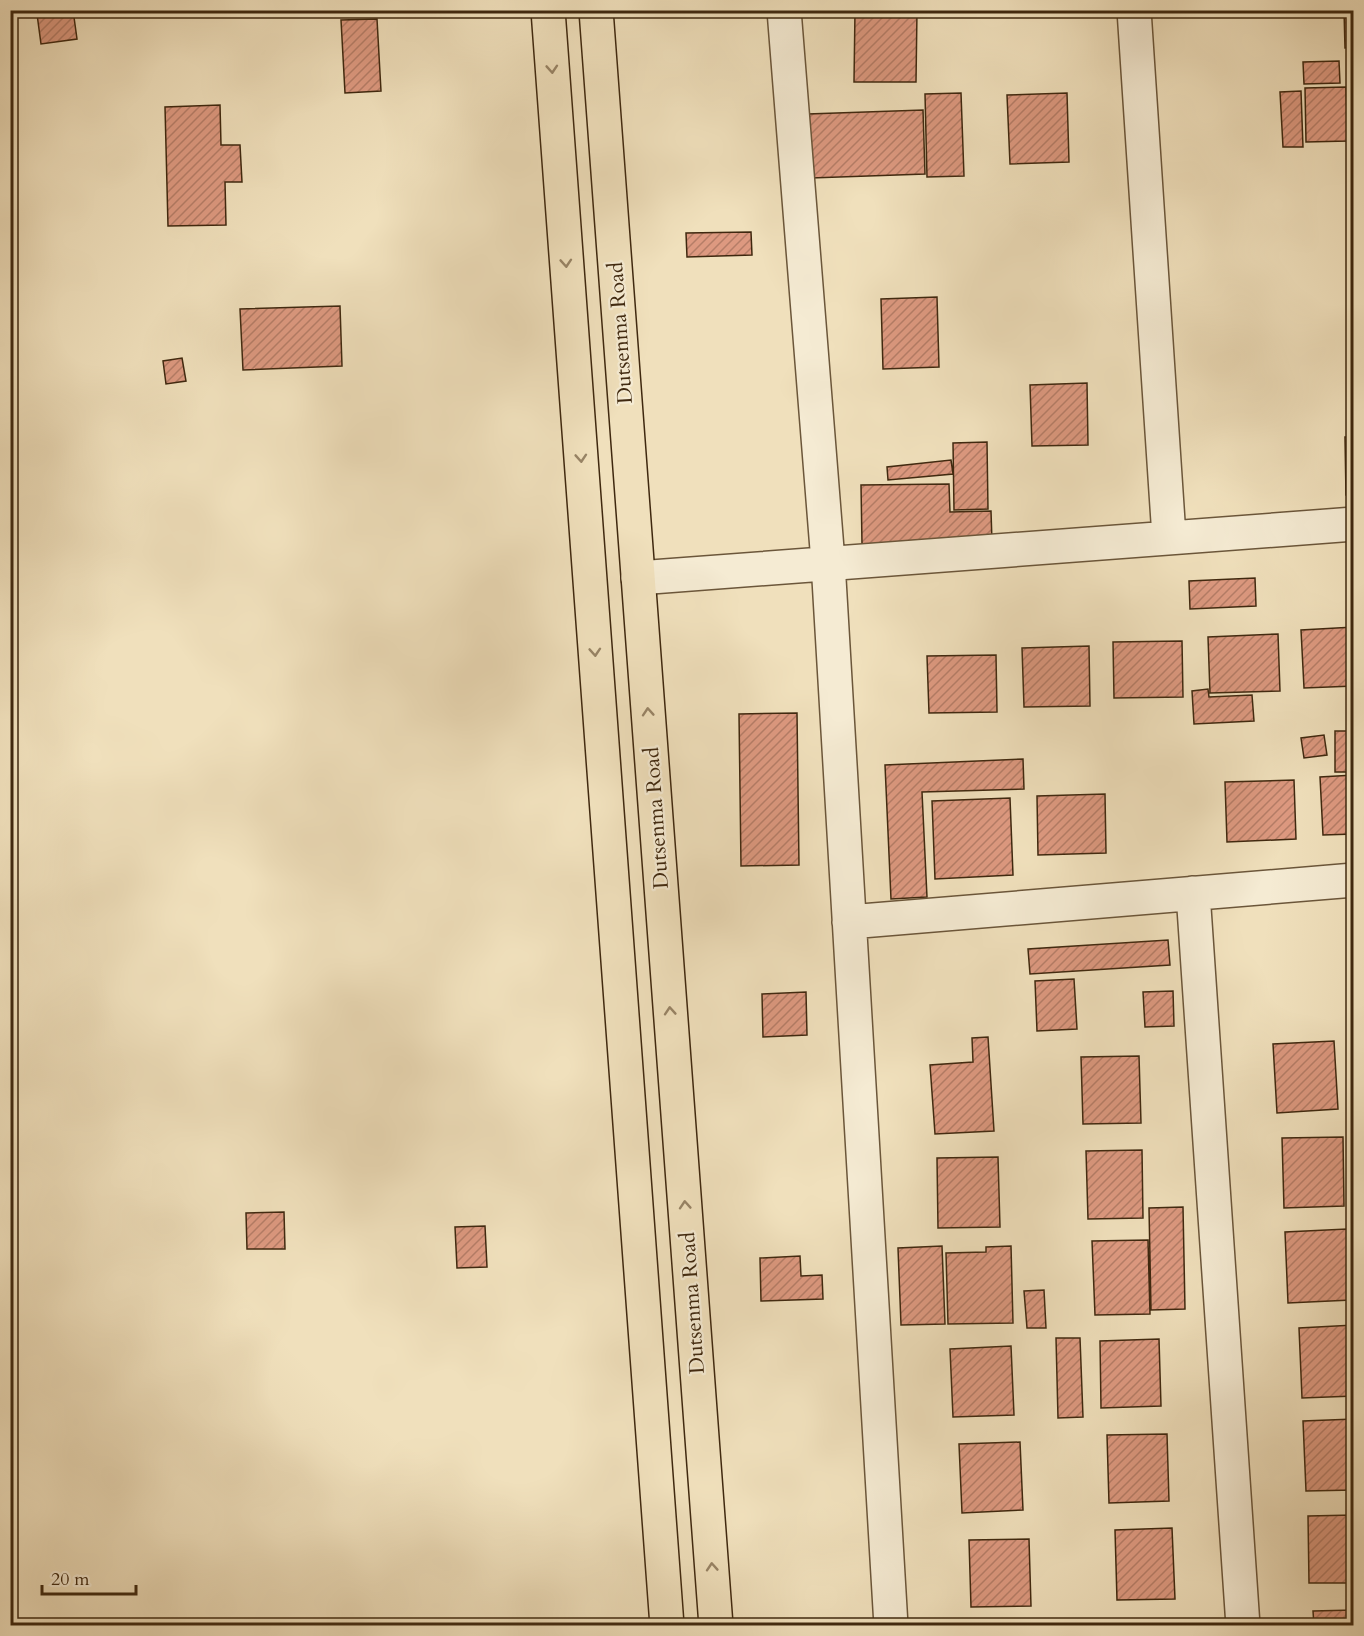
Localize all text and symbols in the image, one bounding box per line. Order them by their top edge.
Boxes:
one-way arrow [545,64,558,73]
one-way arrow [560,259,573,268]
street label: Dutsenma Road [601,261,640,405]
one-way arrow [574,453,587,462]
one-way arrow [588,648,601,657]
one-way arrow [642,707,655,716]
street label: Dutsenma Road [637,746,676,890]
one-way arrow [664,1006,677,1015]
one-way arrow [679,1201,692,1210]
street label: Dutsenma Road [673,1231,712,1375]
scale bar [42,1558,136,1596]
one-way arrow [706,1563,719,1572]
text: 20 m [51,1567,90,1592]

